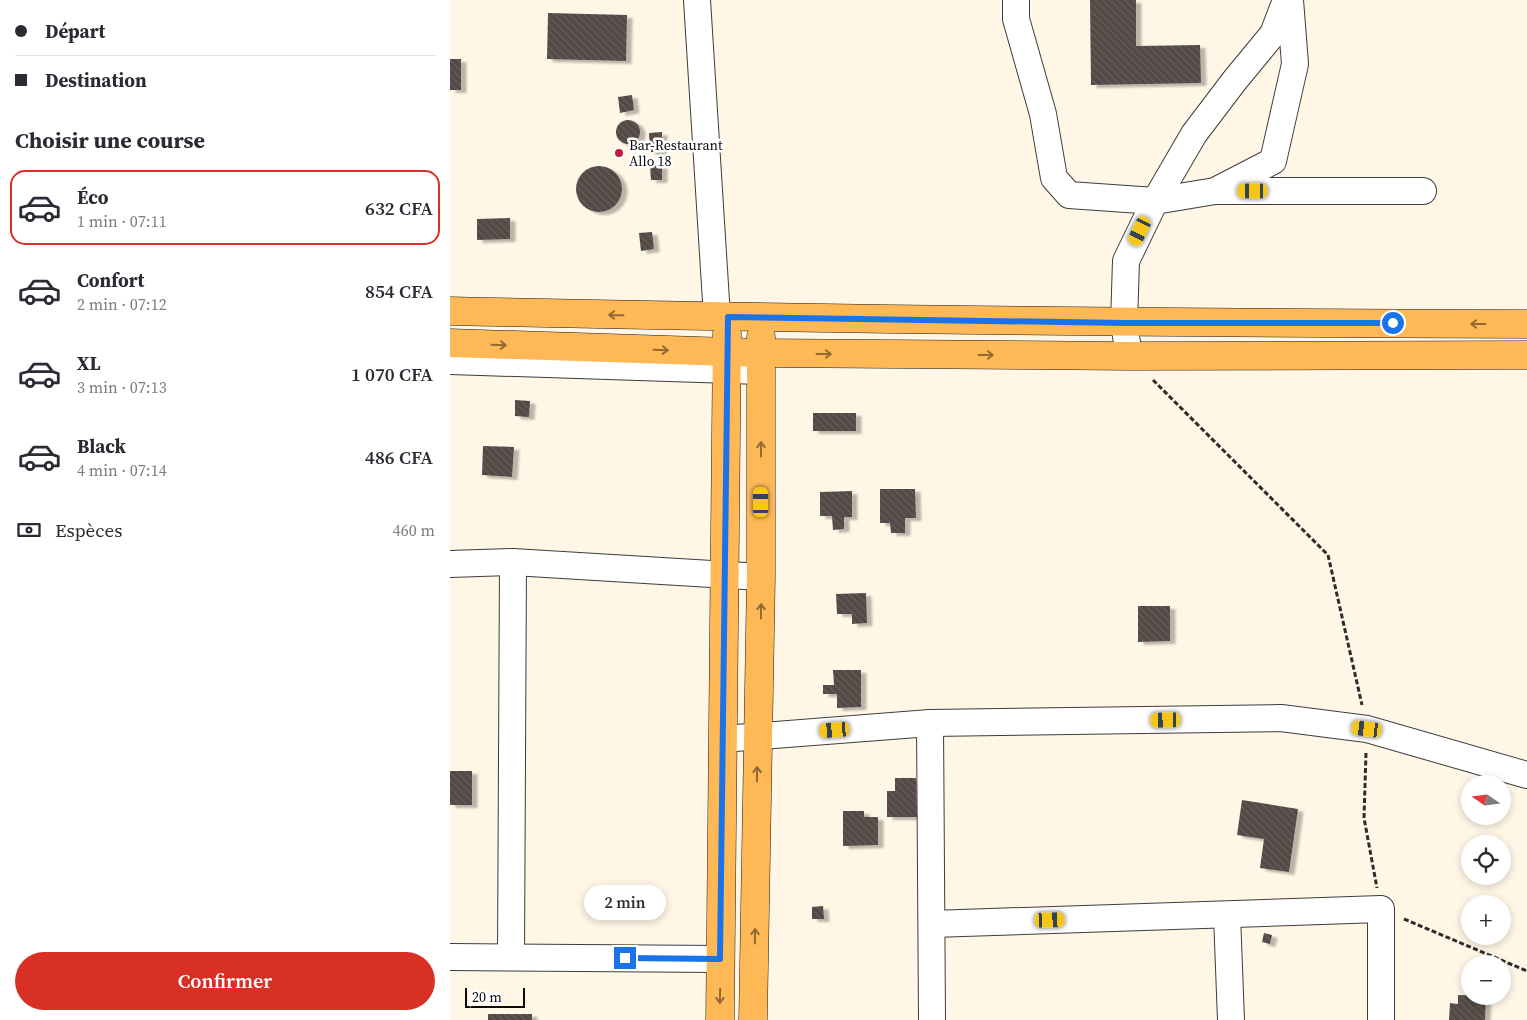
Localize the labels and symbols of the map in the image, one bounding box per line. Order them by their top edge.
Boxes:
place label: Bar-Restaurant Allo 18 [629,135,723,171]
marker: Bar-Restaurant Allo 18 [613,147,625,159]
car [1238,184,1268,199]
car [1126,214,1153,248]
one-way arrow [608,310,624,320]
route start [1382,312,1404,334]
one-way arrow [1471,319,1487,328]
one-way arrow [490,340,506,349]
one-way arrow [652,345,669,355]
one-way arrow [815,349,831,359]
one-way arrow [978,350,994,360]
one-way arrow [756,441,766,458]
car [753,487,768,517]
one-way arrow [756,604,765,620]
car [1150,712,1181,728]
car [1351,720,1382,738]
car [819,721,850,739]
one-way arrow [753,766,762,782]
north arrow [1461,775,1511,825]
callout: 2 min [584,886,666,920]
car [1034,912,1065,928]
one-way arrow [750,929,759,945]
route end [614,947,636,969]
scale bar [465,985,525,1008]
one-way arrow [715,988,725,1004]

